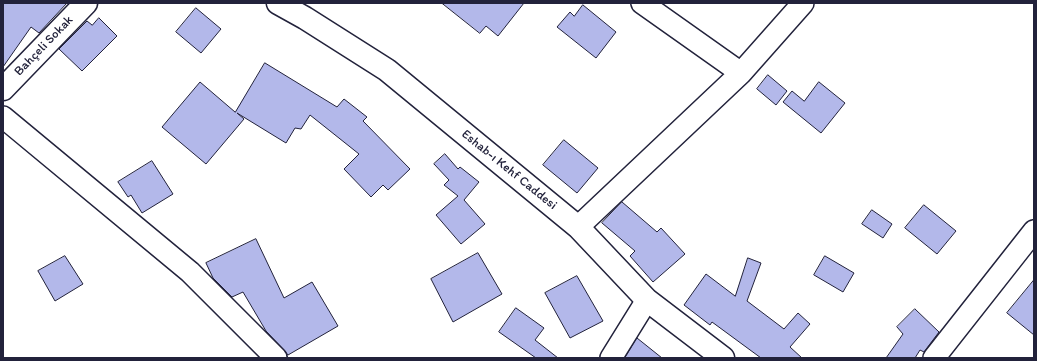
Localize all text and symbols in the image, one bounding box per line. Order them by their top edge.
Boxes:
street label: Bahçeli Sokak [11,13,77,79]
street label: Eshab-ı Kehf Caddesi [458,127,560,213]

